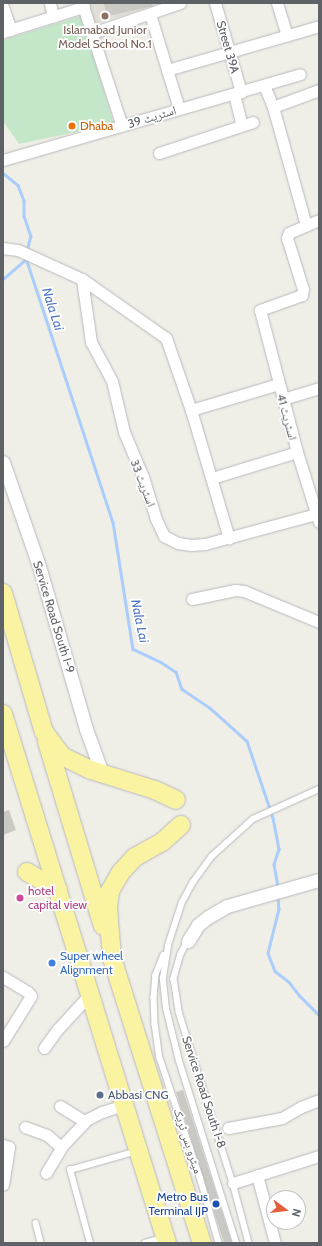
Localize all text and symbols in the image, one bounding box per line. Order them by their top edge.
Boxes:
marker: Islamabad Junior Model School No.1 [100,11,110,21]
street label: Street 39A [214,19,242,75]
place label: Islamabad Junior Model School No.1 [58,23,152,51]
street label: اسٹریٹ 39 [126,103,178,131]
place label: Dhaba [80,119,113,133]
marker: Dhaba [67,121,77,131]
water label: Nala Lai [39,286,67,332]
street label: اسٹریٹ 41 [274,392,300,442]
street label: اسٹریٹ 33 [127,457,159,509]
street label: Service Road South I-9 [30,559,78,675]
water label: Nala Lai [128,598,152,644]
place label: hotel capital view [28,884,87,912]
marker: hotel capital view [15,893,25,903]
place label: Super wheel Alignment [60,949,123,977]
marker: Super wheel Alignment [47,958,57,968]
street label: Service Road South I-8 [179,1034,229,1150]
place label: Abbasi CNG [108,1088,169,1102]
marker: Abbasi CNG [95,1090,105,1100]
street label: میٹرو بس ٹریک [171,1107,205,1175]
place label: Metro Bus Terminal IJP [149,1190,208,1218]
north arrow [266,1190,306,1230]
marker: Metro Bus Terminal IJP [211,1199,221,1209]
text: N [289,1207,304,1218]

